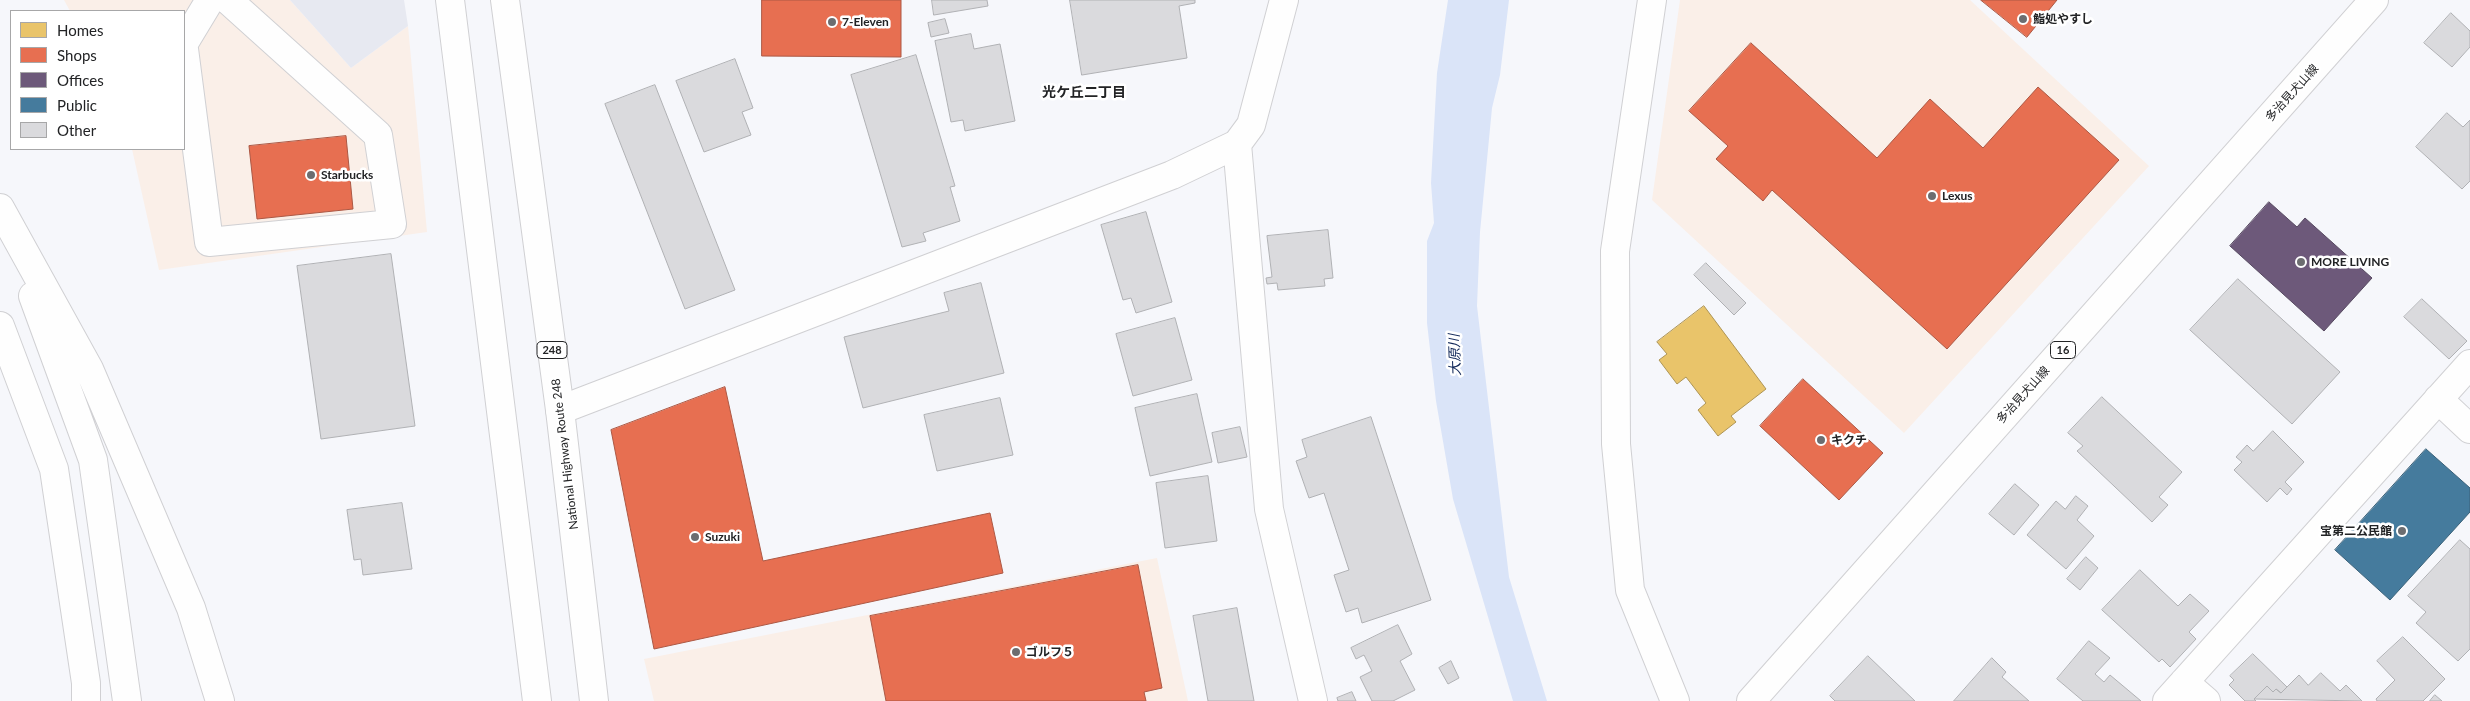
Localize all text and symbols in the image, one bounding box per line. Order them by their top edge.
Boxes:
legend [10,10,185,150]
place label: 鮨処やすし [2033,12,2093,26]
marker: 鮨処やすし [2017,13,2029,25]
place label: 7-Eleven [842,15,889,29]
marker: 7-Eleven [826,16,838,28]
text: Homes [57,21,103,39]
text: Shops [57,46,97,64]
street label: 多治見犬山線 [2263,61,2321,125]
text: Offices [57,71,104,89]
district label: 光ケ丘二丁目 [1042,84,1126,100]
text: Public [57,96,97,114]
text: Other [57,121,96,139]
place label: Starbucks [321,168,373,182]
marker: Starbucks [305,169,317,181]
place label: Lexus [1942,189,1973,203]
marker: Lexus [1926,190,1938,202]
place label: MORE LIVING [2311,255,2389,269]
marker: MORE LIVING [2295,256,2307,268]
water label: 大原川 [1446,334,1464,376]
road number: 248 [537,342,567,358]
road number: 16 [2050,342,2076,358]
street label: 多治見犬山線 [1994,363,2052,427]
street label: National Highway Route 248 [549,378,581,530]
place label: キクチ [1831,433,1867,447]
marker: キクチ [1815,434,1827,446]
place label: 宝第二公民館 [2320,524,2392,538]
marker: 宝第二公民館 [2396,525,2408,537]
place label: Suzuki [705,530,740,544]
marker: Suzuki [689,531,701,543]
place label: ゴルフ５ [1026,645,1074,659]
marker: ゴルフ５ [1010,646,1022,658]

